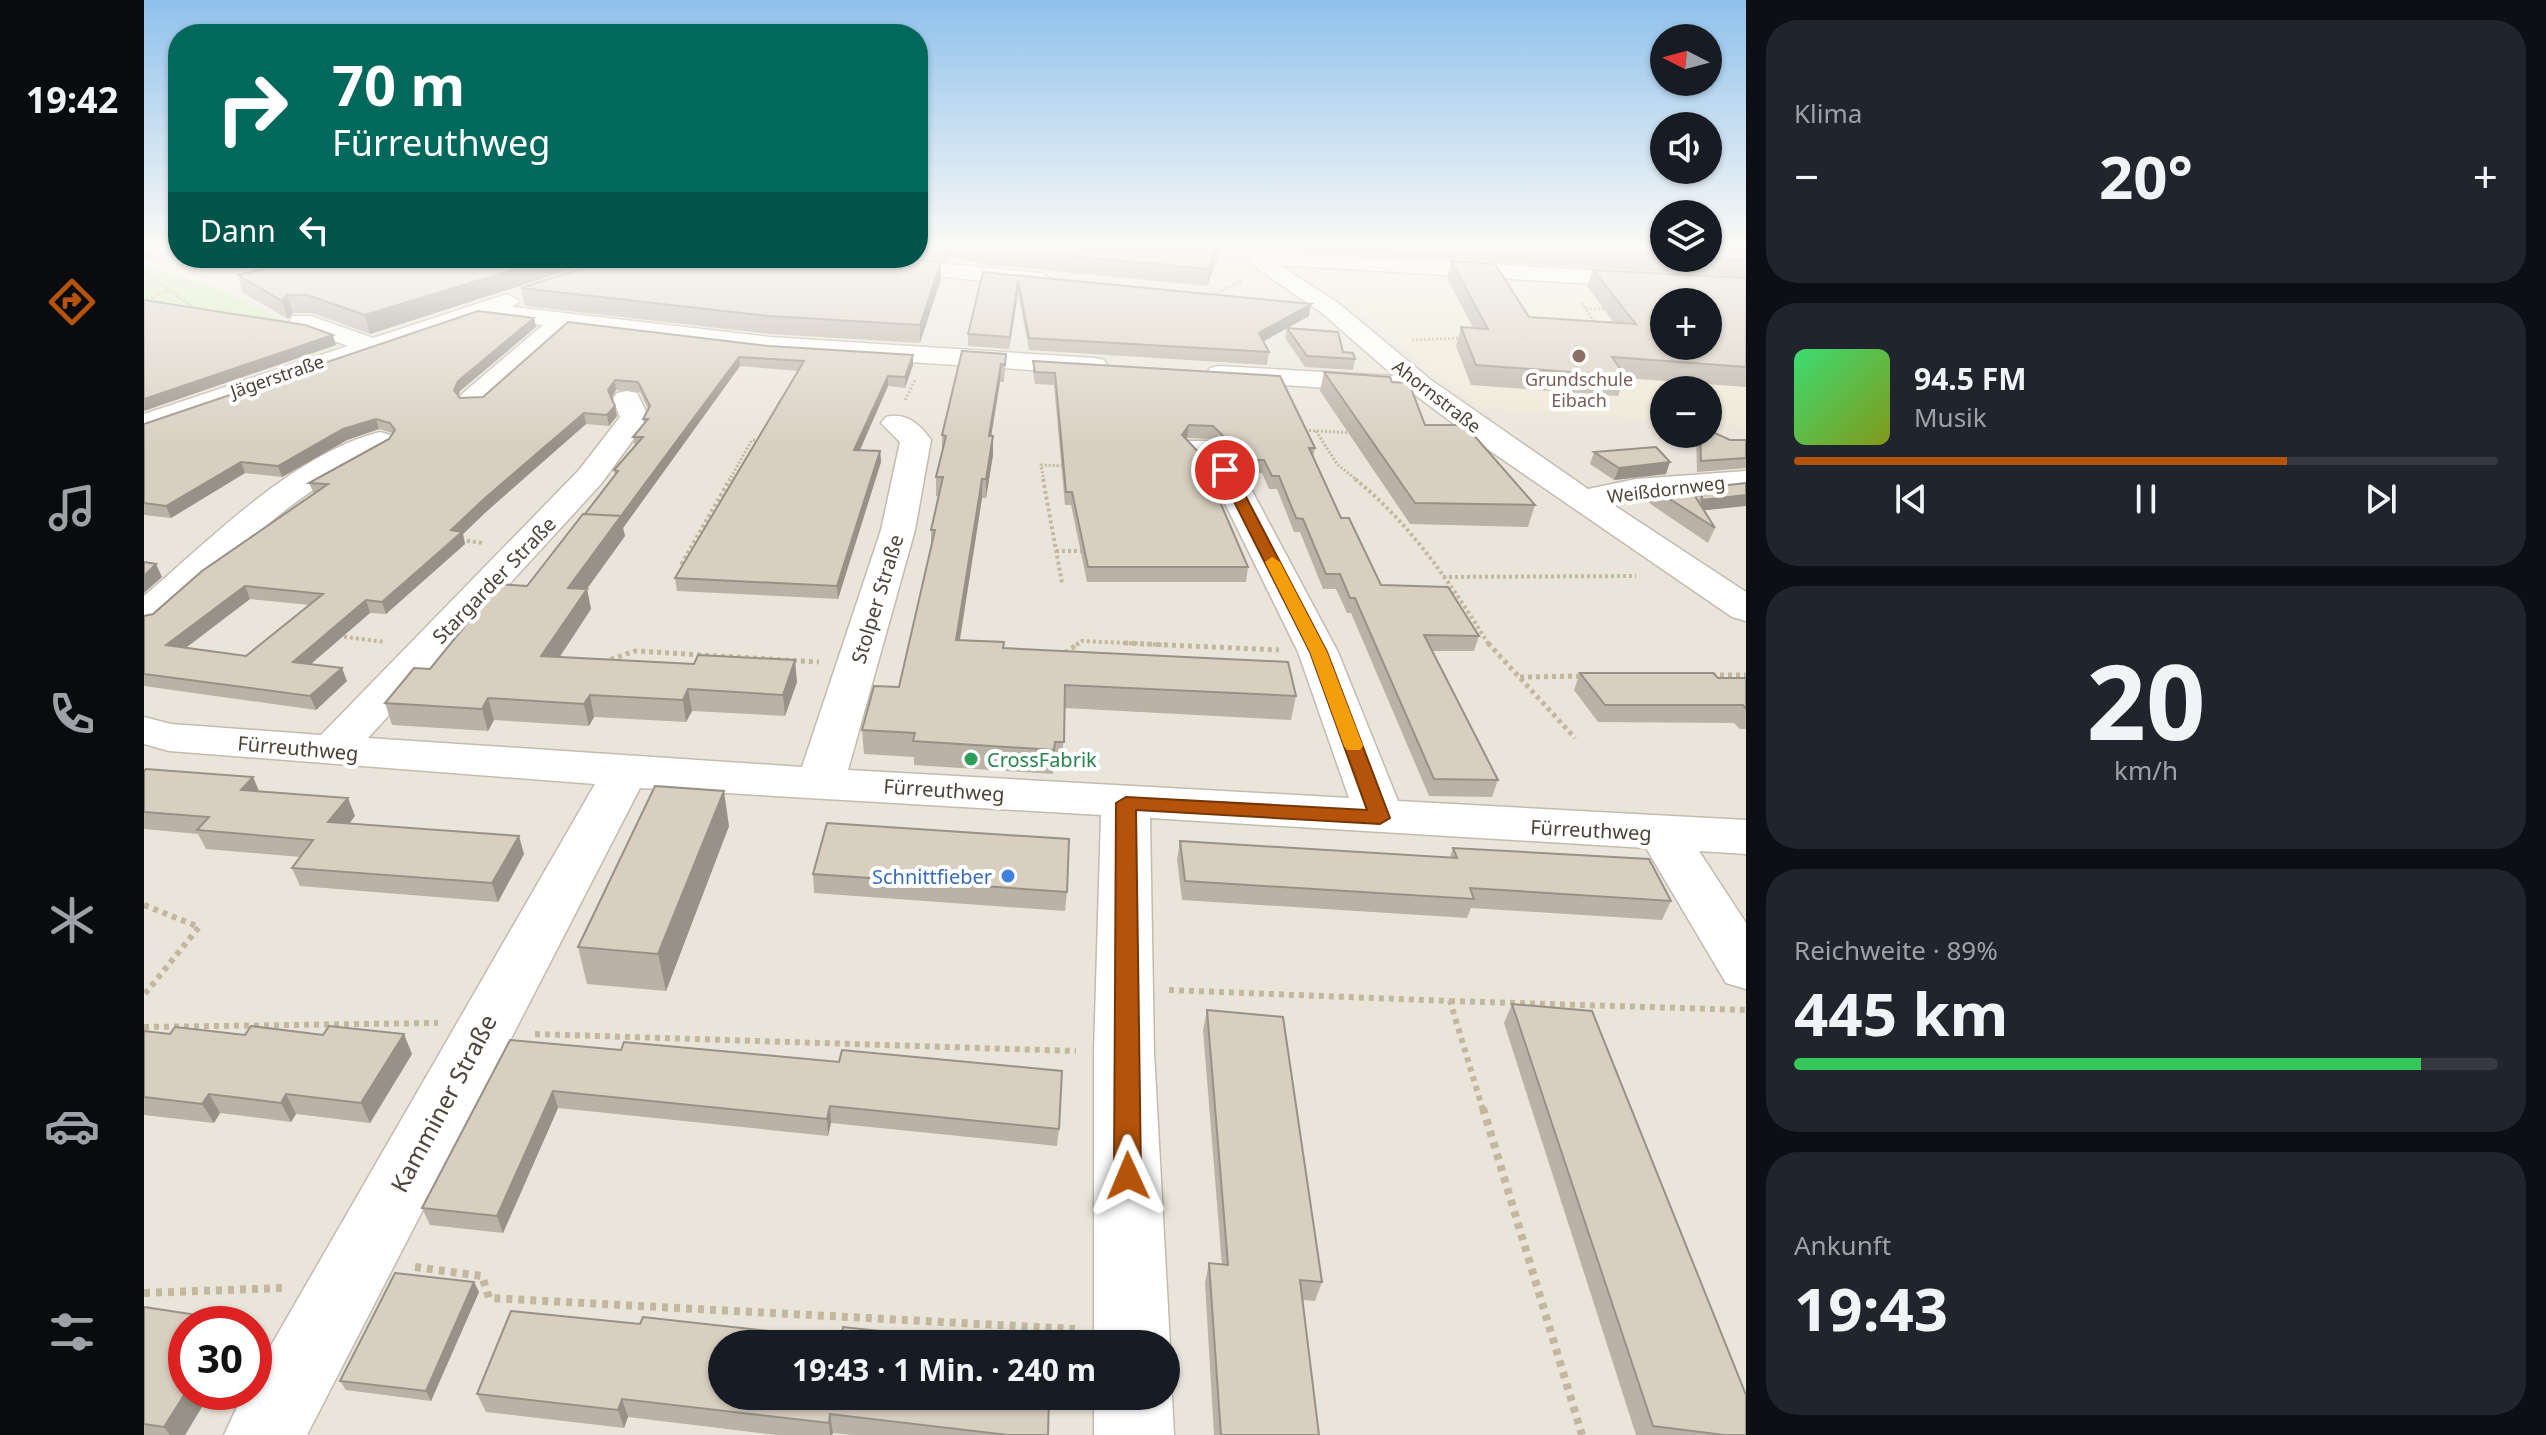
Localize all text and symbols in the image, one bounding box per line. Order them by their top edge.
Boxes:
north arrow [1650,24,1722,96]
map controls [1650,24,1722,448]
text: 70 m [332,46,465,122]
icon: right [200,56,304,160]
text: 19:42 [26,75,118,124]
text: Klima [1794,95,1862,131]
button: sound [1650,112,1722,184]
text: Fürreuthweg [332,118,550,167]
text: 20° [2099,135,2193,217]
text: − [1794,146,1819,206]
text: + [2473,146,2498,206]
button: layers [1650,200,1722,272]
icon: left [292,208,336,252]
text: Dann [200,210,276,251]
icon: directions [44,274,100,330]
button: + [1650,288,1722,360]
marker: Grundschule Eibach [1570,347,1588,365]
street label: Jägerstraße [225,349,327,404]
street label: Ahornstraße [1388,354,1486,438]
text: 94.5 FM [1914,358,2026,399]
place label: Grundschule Eibach [1525,367,1633,412]
button: − [1650,376,1722,448]
text: Musik [1914,399,1987,435]
pin [1191,436,1259,504]
icon: arrive [1203,448,1247,492]
street label: Weißdornweg [1606,470,1726,508]
icon: previous [1889,477,1933,521]
icon: pause [2124,477,2168,521]
icon: next [2359,477,2403,521]
icon: music [44,480,100,536]
street label: Stargarder Straße [426,511,562,649]
street label: Stolper Straße [845,531,909,667]
text: 20 [2087,629,2205,770]
icon: phone [44,686,100,742]
street label: Fürreuthweg [236,729,360,767]
place label: CrossFabrik [987,746,1097,773]
marker: CrossFabrik [962,750,980,768]
text: km/h [2114,752,2178,788]
street label: Fürreuthweg [883,772,1005,808]
street label: Fürreuthweg [1530,813,1652,847]
place label: Schnittfieber [872,863,992,890]
marker: Schnittfieber [999,867,1017,885]
icon: climate [44,892,100,948]
text: Reichweite · 89% [1794,932,1998,968]
text: 445 km [1794,972,2008,1054]
street label: Kamminer Straße [382,1008,504,1198]
icon: car [44,1098,100,1154]
position arrow [1086,1134,1170,1218]
text: Ankunft [1794,1227,1891,1263]
text: 19:43 [1794,1267,1948,1349]
icon: filters [44,1304,100,1360]
speed limit sign: 30 [168,1306,272,1410]
text: 19:43 · 1 Min. · 240 m [792,1349,1096,1390]

